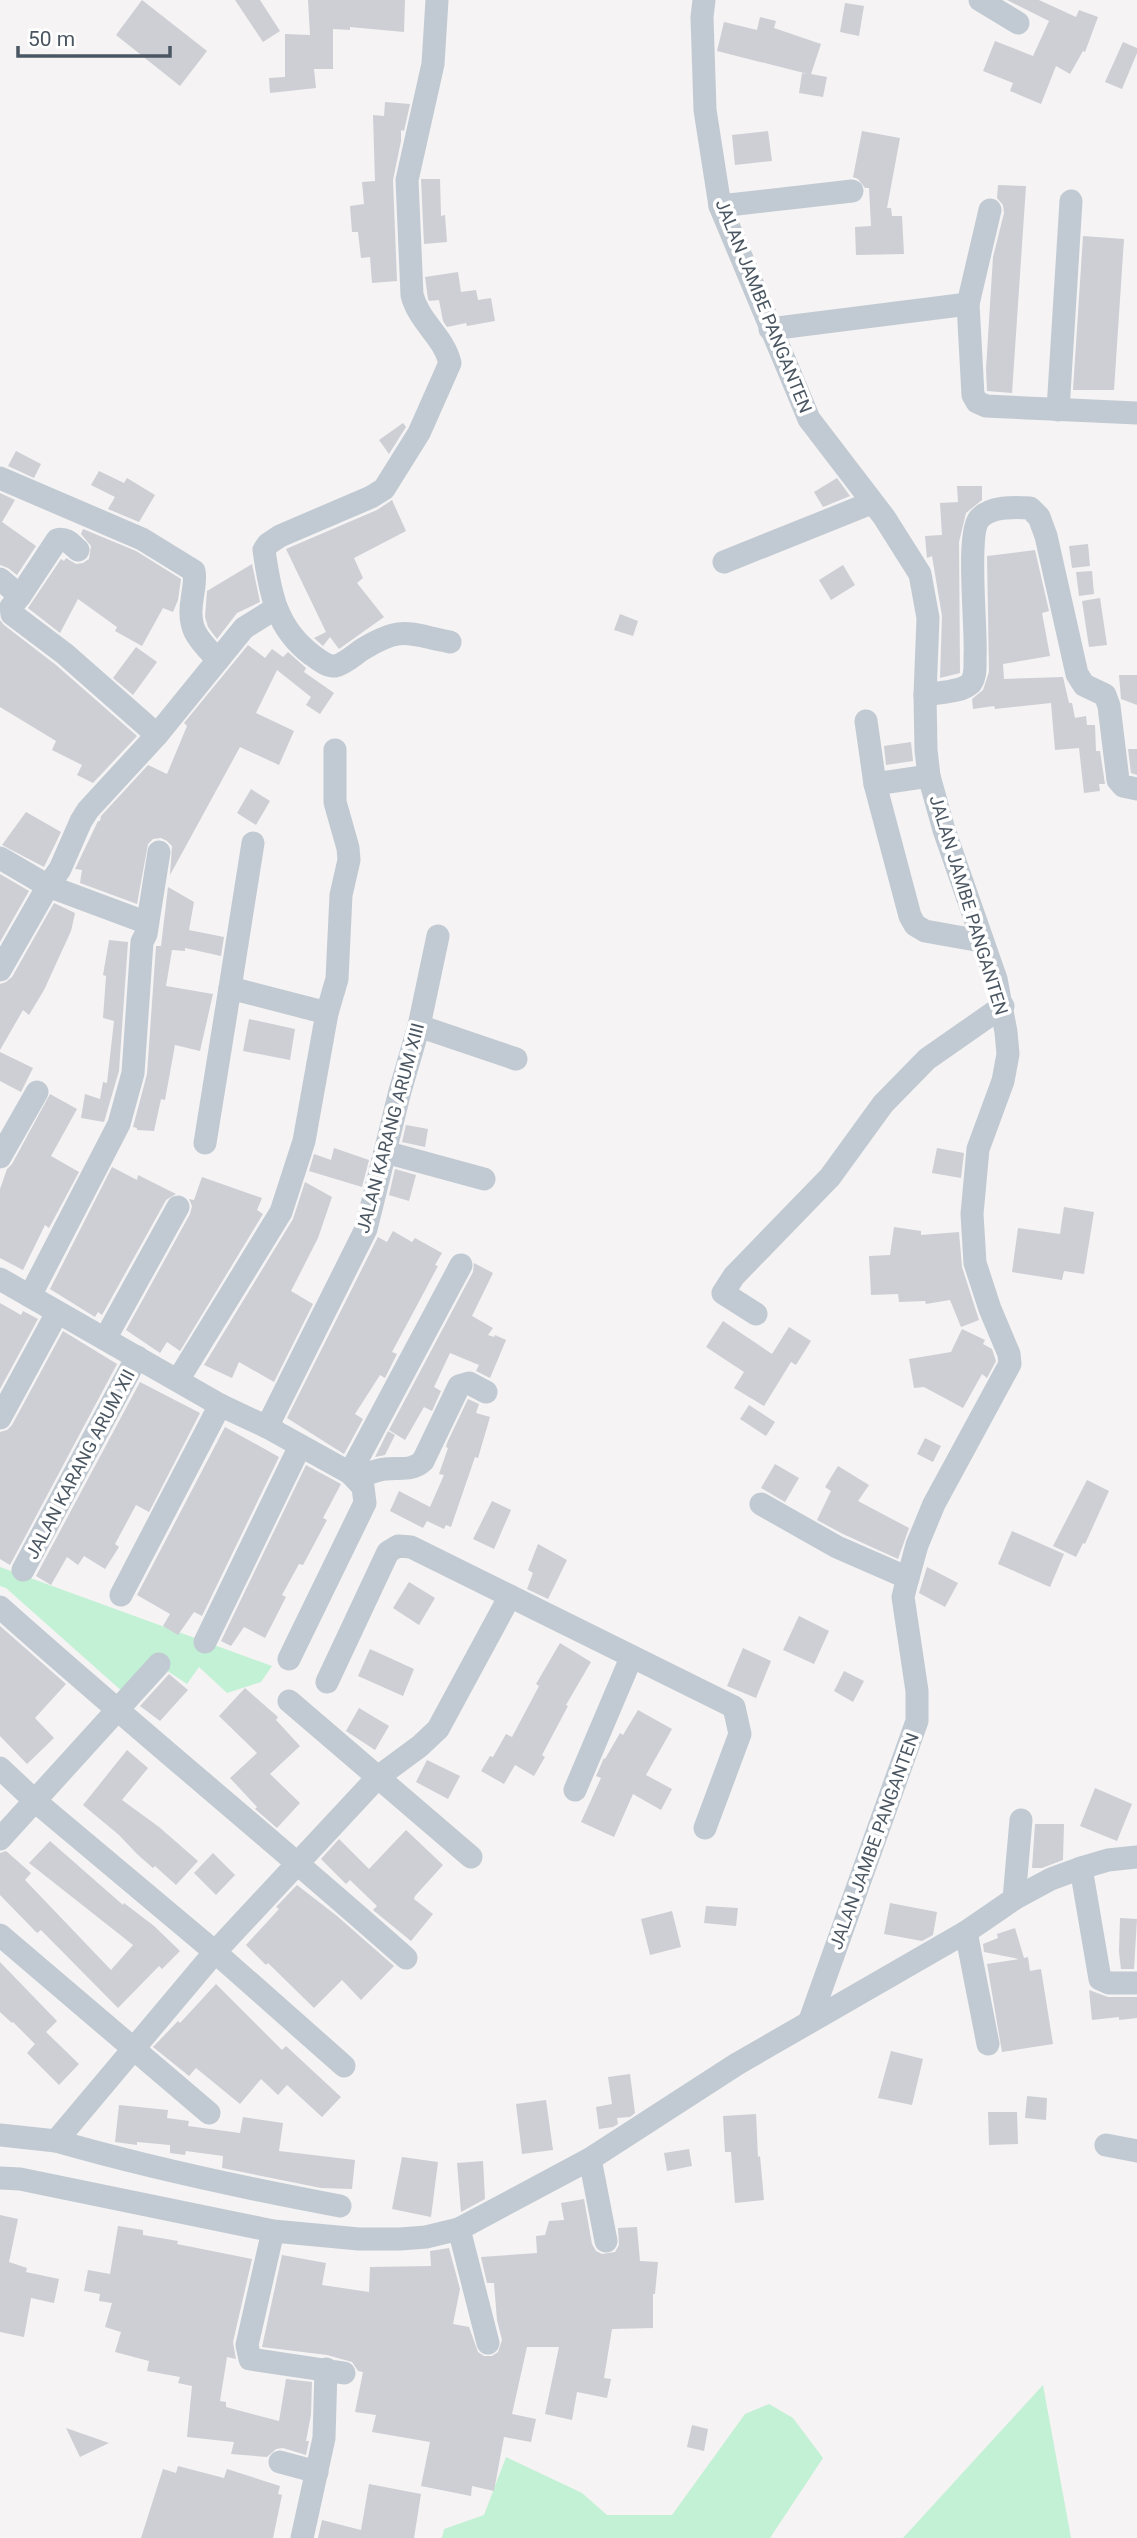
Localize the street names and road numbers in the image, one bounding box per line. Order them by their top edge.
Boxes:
street label: JALAN JAMBE PANGANTEN [711,196,817,416]
street label: JALAN JAMBE PANGANTEN [926,793,1012,1017]
street label: JALAN KARANG ARUM XIII [352,1021,428,1235]
street label: JALAN KARANG ARUM XII [21,1366,139,1562]
street label: JALAN JAMBE PANGANTEN [825,1730,923,1952]

